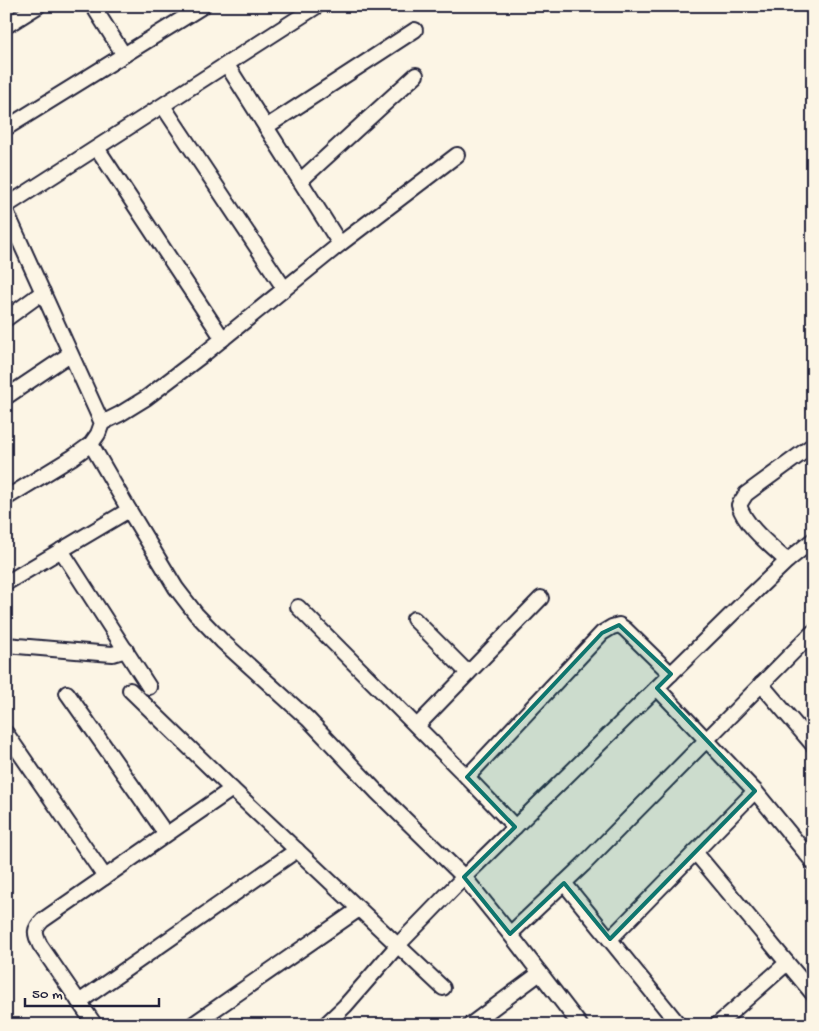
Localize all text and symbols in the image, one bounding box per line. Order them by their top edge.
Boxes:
scale bar [25,976,159,1008]
text: 50 m [32,986,63,1004]

